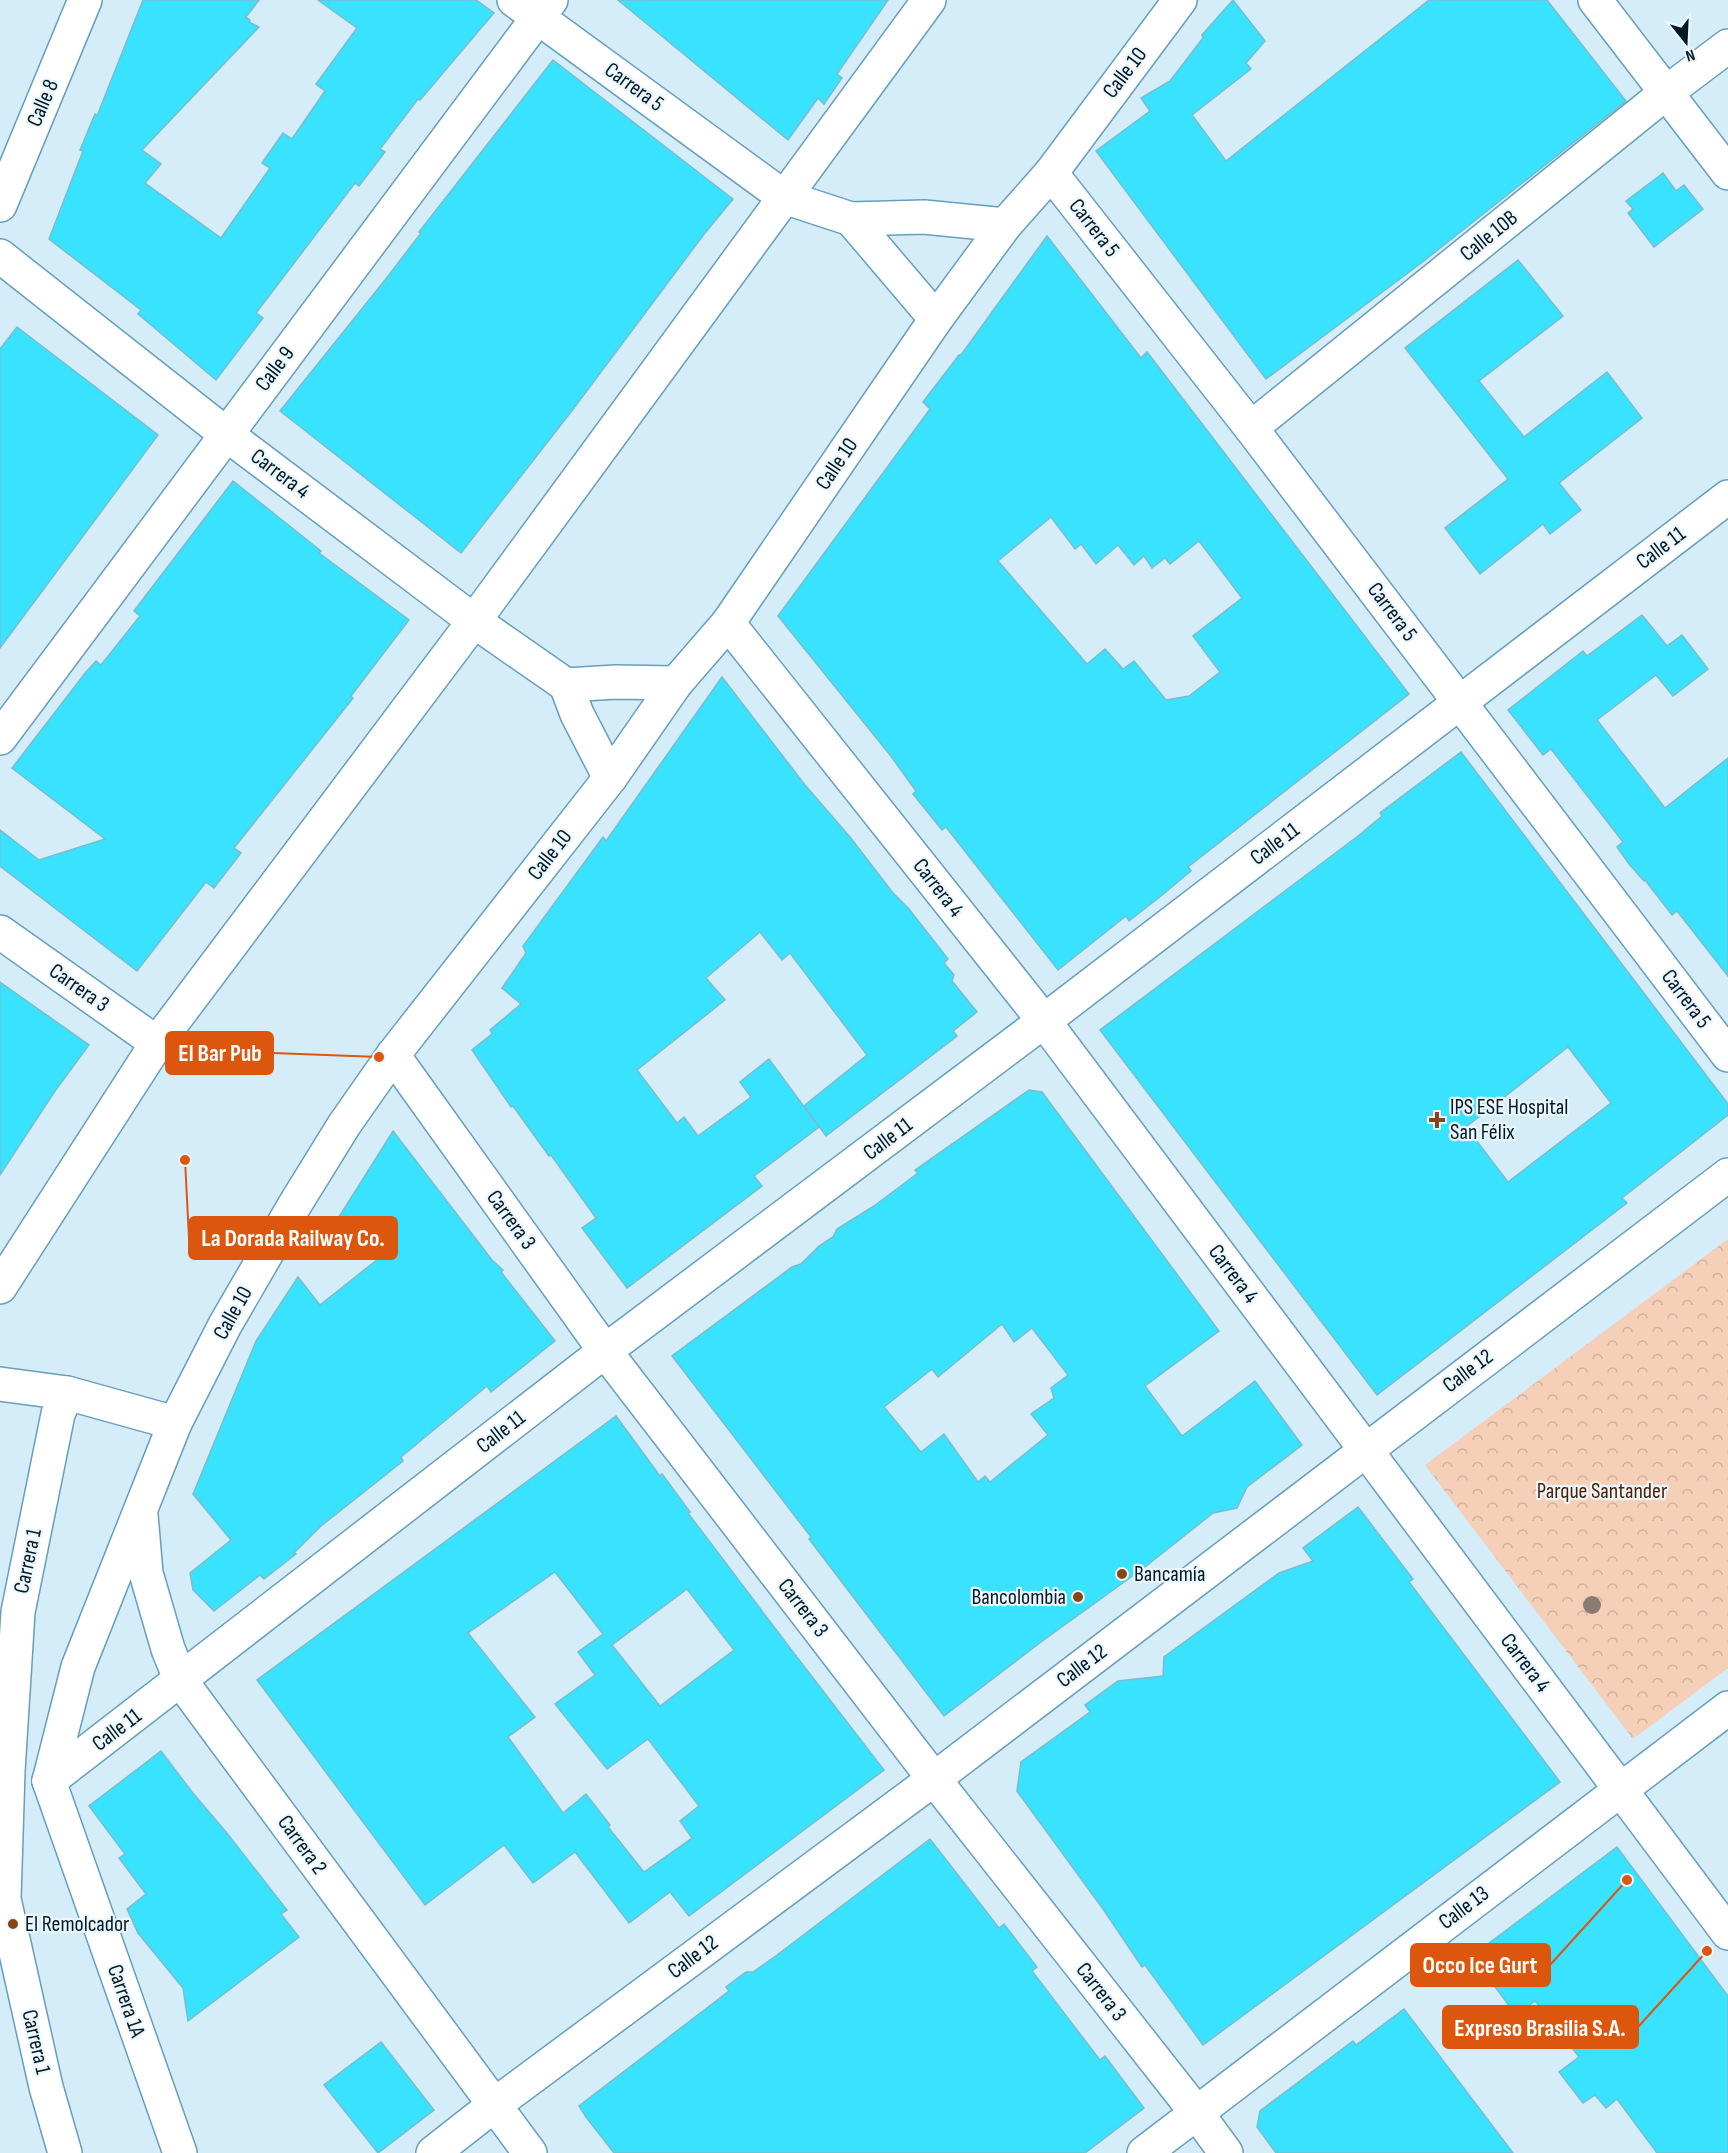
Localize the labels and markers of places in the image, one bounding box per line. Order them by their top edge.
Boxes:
callout: El Bar Pub [166,1032,273,1074]
place label: IPS ESE Hospital San Félix [1450,1094,1568,1146]
marker: IPS ESE Hospital San Félix [1428,1111,1446,1129]
callout: La Dorada Railway Co. [189,1217,397,1259]
place label: Bancamía [1134,1561,1205,1588]
marker: Bancamía [1115,1567,1129,1581]
place label: Bancolombia [971,1584,1066,1611]
marker: Bancolombia [1071,1590,1085,1604]
place label: El Remolcador [25,1911,129,1938]
marker: El Remolcador [6,1917,20,1931]
callout: Occo Ice Gurt [1411,1944,1550,1986]
callout: Expreso Brasilia S.A. [1443,2006,1638,2048]

